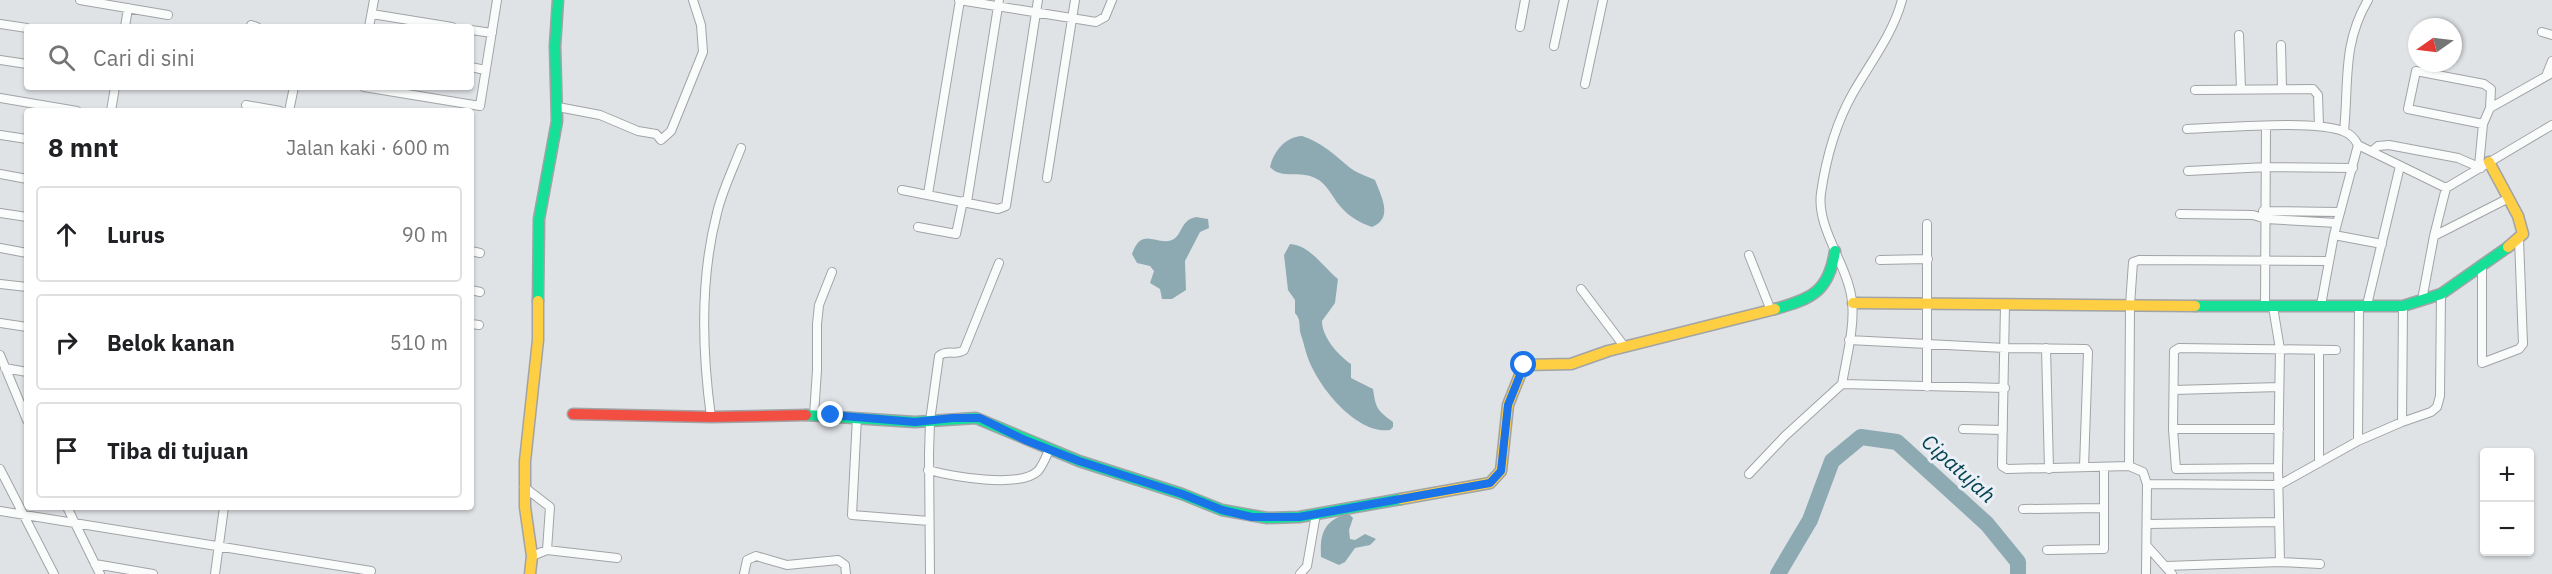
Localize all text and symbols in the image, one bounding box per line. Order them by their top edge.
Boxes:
north arrow [2408,18,2462,72]
search box [24,24,474,90]
icon: search [45,41,78,74]
text: Cari di sini [93,43,195,72]
text: 8 mnt [48,130,118,164]
text: Jalan kaki · 600 m [286,134,450,161]
icon: ahead [50,218,83,251]
text: Lurus [107,220,165,249]
text: 90 m [402,221,448,248]
icon: right [50,326,83,359]
text: Belok kanan [107,328,235,357]
text: 510 m [390,329,448,356]
route start [1510,351,1536,377]
route end [817,401,843,427]
water label: Cipatujah [1916,427,2002,509]
icon: arrive [50,434,83,467]
text: Tiba di tujuan [107,436,249,465]
map controls [2480,448,2534,556]
button: + [2480,448,2534,502]
button: − [2480,502,2534,556]

